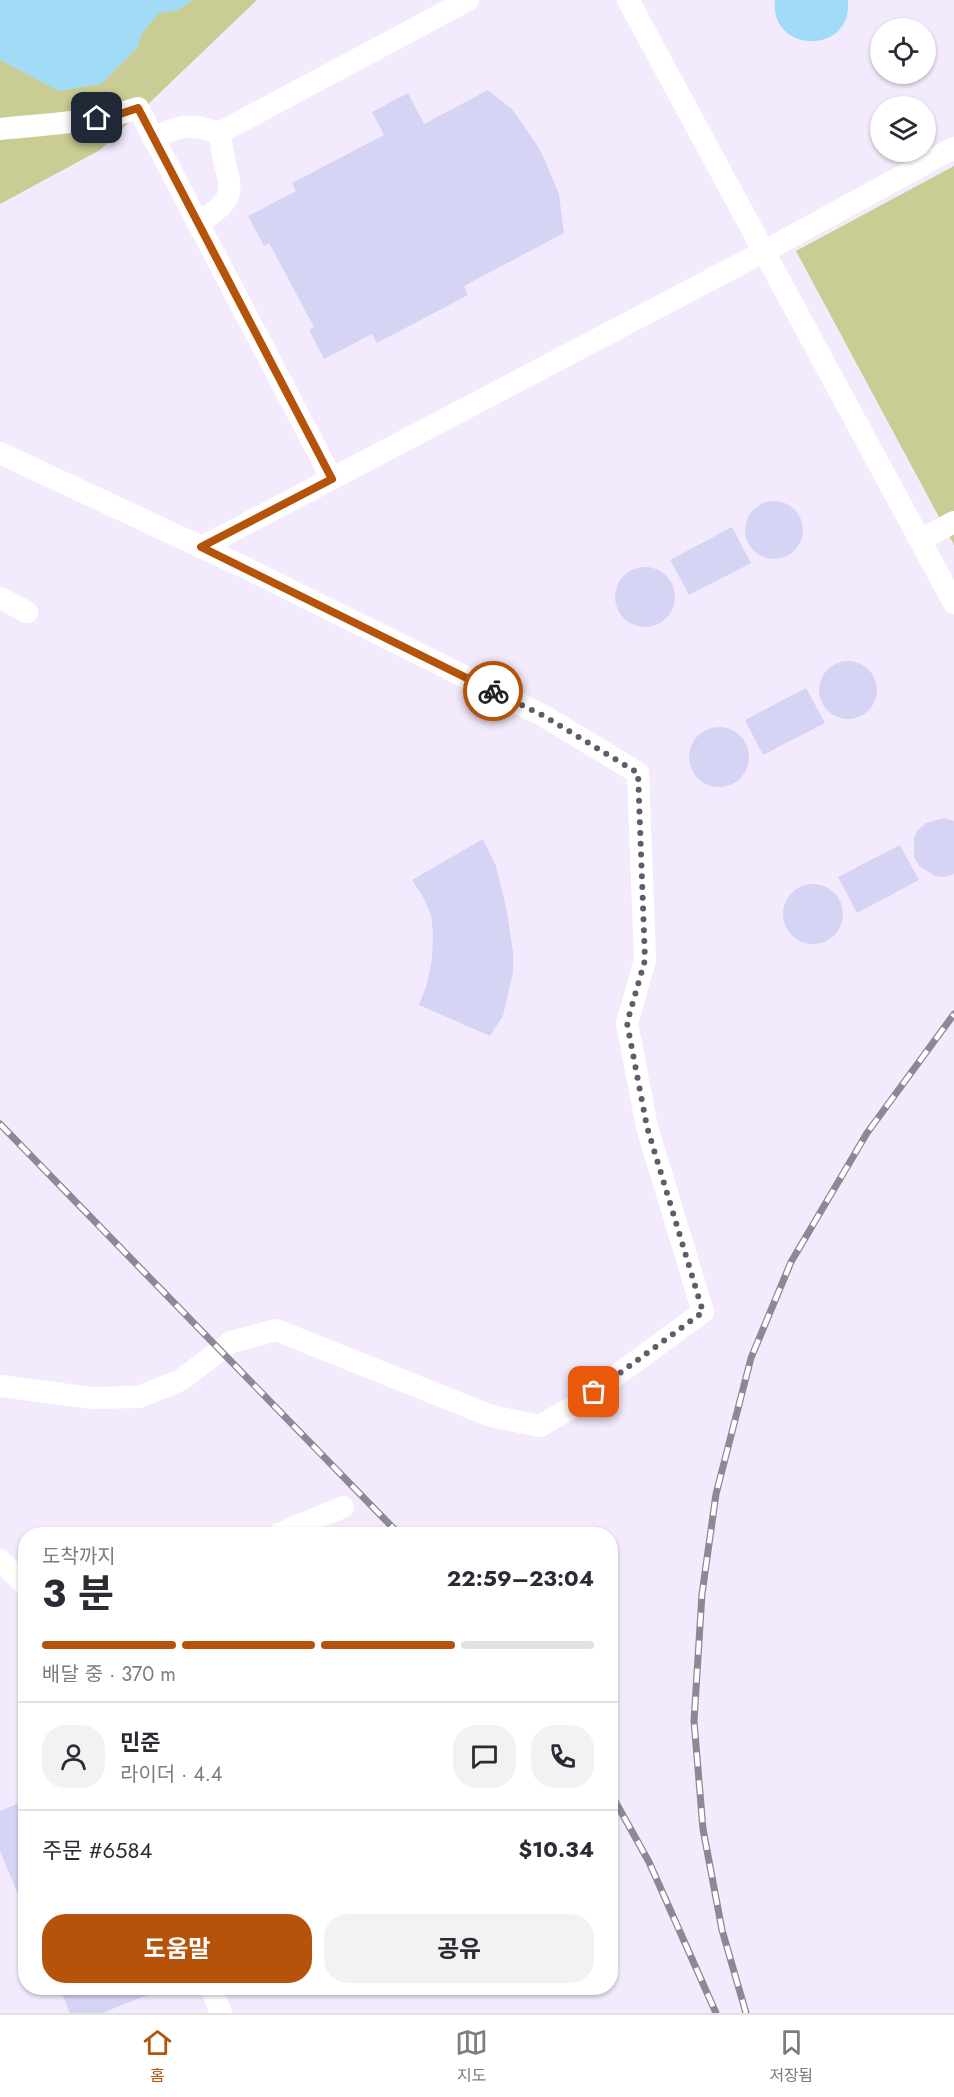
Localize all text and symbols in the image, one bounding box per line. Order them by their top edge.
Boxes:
map controls [870,18,936,162]
button: locate [870,18,936,84]
pin [71,92,122,143]
button: layers [870,96,936,162]
icon: home [80,101,113,134]
courier [463,661,523,721]
icon: bike [477,675,510,708]
pin [568,1366,619,1417]
icon: bag [577,1375,610,1408]
text: 도착까지 [42,1542,116,1571]
text: 22:59–23:04 [447,1562,594,1594]
text: 3 분 [42,1565,114,1622]
text: 배달 중 · 370 m [42,1660,176,1689]
button: person [42,1725,105,1788]
button: chat [453,1725,516,1788]
button: phone [531,1725,594,1788]
text: 민준 [120,1726,160,1758]
text: 라이더 · 4.4 [120,1760,223,1789]
text: $10.34 [518,1833,594,1865]
text: 주문 #6584 [42,1834,152,1866]
button: 도움말 [42,1914,312,1983]
button: 공유 [324,1914,594,1983]
tab: 홈 [141,2026,174,2087]
tab: 지도 [455,2026,488,2087]
tab: 저장됨 [769,2026,813,2087]

